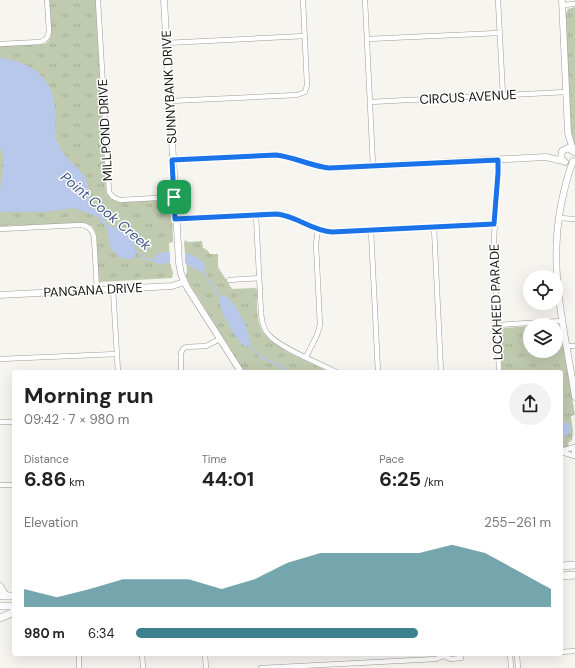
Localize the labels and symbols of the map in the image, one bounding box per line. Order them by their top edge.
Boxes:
street label: SUNNYBANK DRIVE [158,30,180,144]
street label: MILLPOND DRIVE [94,78,116,182]
street label: CIRCUS AVENUE [419,86,517,108]
water label: Point Cook Creek [57,168,156,255]
pin [157,180,191,214]
street label: LOCKHEED PARADE [485,243,507,361]
street label: PANGANA DRIVE [43,279,143,301]

